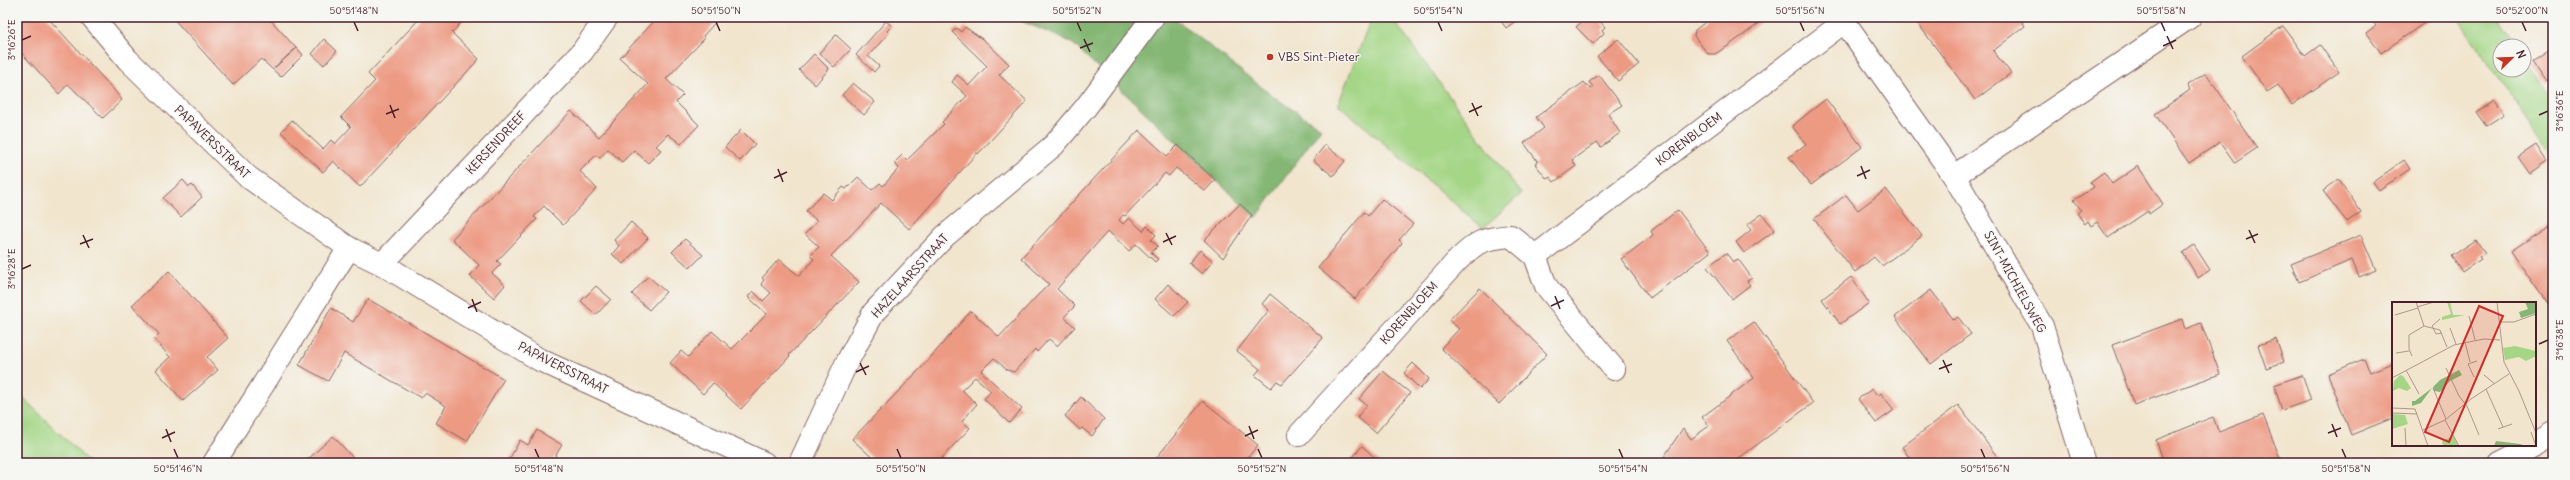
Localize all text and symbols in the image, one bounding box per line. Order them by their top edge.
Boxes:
text: 50°51'48"N [330,4,378,17]
text: 50°51'50"N [691,4,741,17]
text: 50°51'52"N [1053,4,1101,17]
text: 50°51'54"N [1413,4,1463,17]
text: 50°51'56"N [1775,4,1825,17]
text: 50°51'58"N [2136,4,2186,17]
text: 50°52'00"N [2496,4,2548,17]
text: 3°16'26"E [5,19,18,61]
north arrow [2492,38,2532,78]
text: N [2513,48,2529,60]
place label: VBS Sint-Pieter [1278,49,1360,64]
marker: VBS Sint-Pieter [1265,52,1275,62]
text: 3°16'36"E [2553,90,2566,132]
street label: PAPAVERSSTRAAT [171,102,253,182]
street label: KERSENDREEF [463,108,529,177]
street label: KORENBLOEM [1652,109,1725,168]
street label: SINT-MICHIELSWEG [1981,228,2050,336]
street label: HAZELAARSSTRAAT [868,230,951,321]
text: 3°16'28"E [5,248,18,290]
street label: KORENBLOEM [1376,278,1441,347]
inset map [2392,302,2536,446]
text: 3°16'38"E [2553,319,2566,361]
street label: PAPAVERSSTRAAT [516,338,611,397]
text: 50°51'46"N [154,462,202,475]
text: 50°51'48"N [515,462,563,475]
text: 50°51'50"N [876,462,926,475]
text: 50°51'52"N [1238,462,1286,475]
text: 50°51'54"N [1598,462,1648,475]
text: 50°51'56"N [1960,462,2010,475]
text: 50°51'58"N [2321,462,2371,475]

